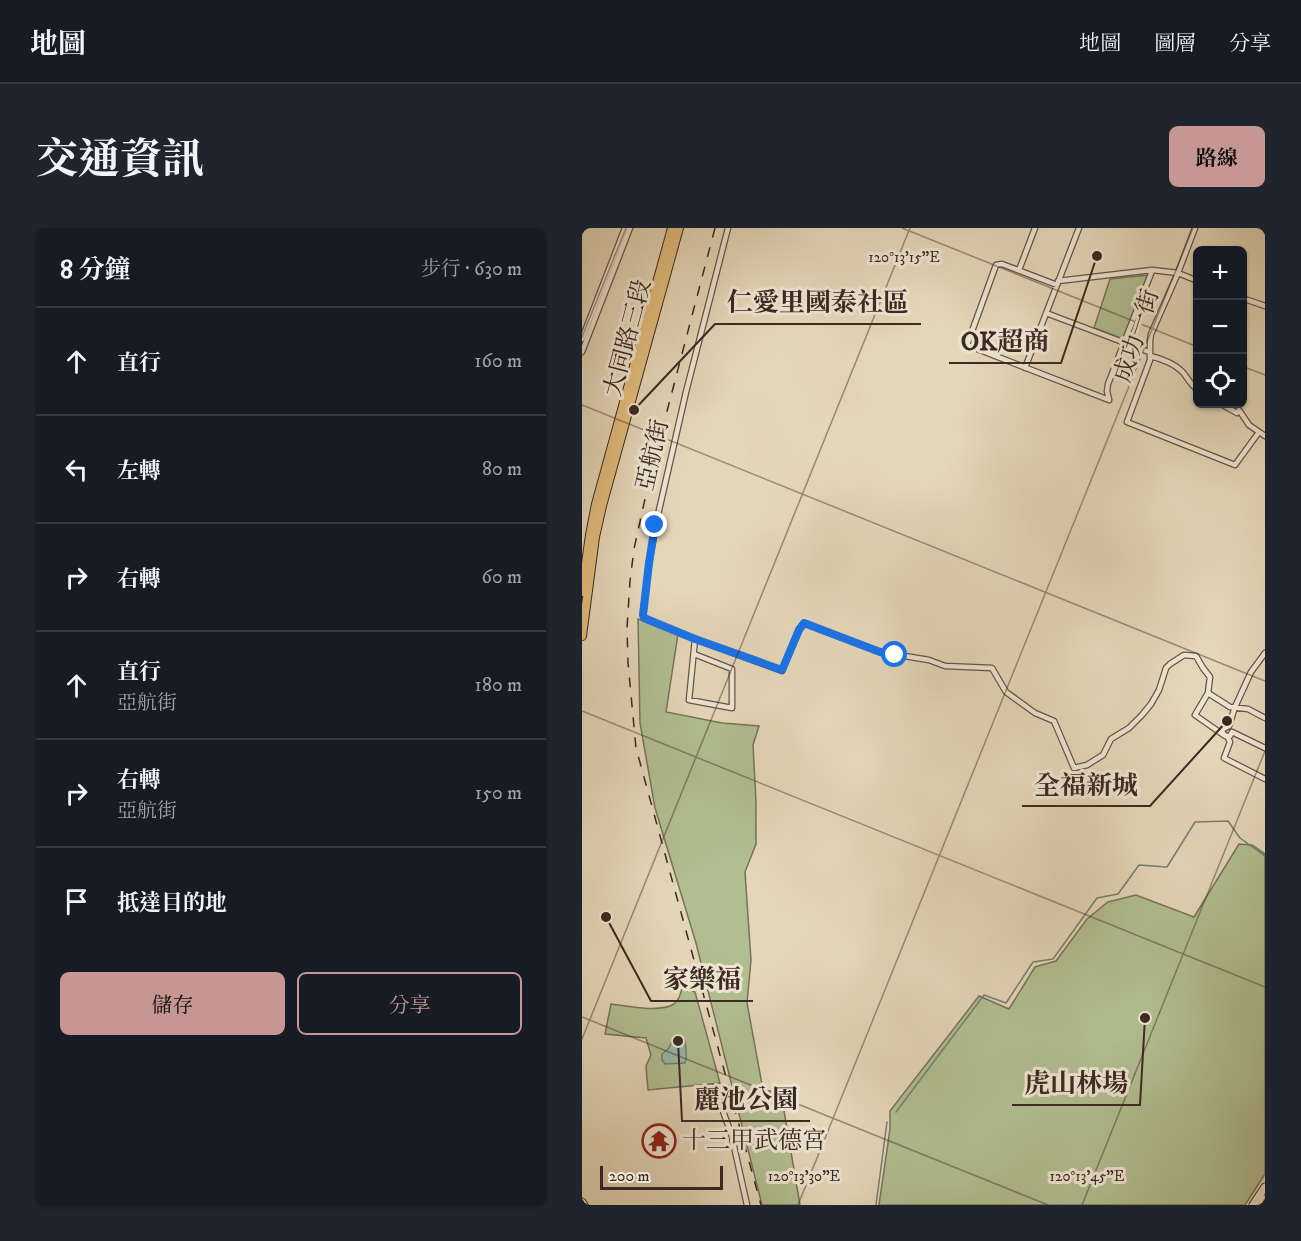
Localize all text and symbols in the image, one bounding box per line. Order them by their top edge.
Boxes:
text: 地圖 [30,27,86,62]
text: 地圖 [1079,31,1121,57]
text: 圖層 [1154,31,1196,57]
text: 分享 [1229,31,1271,57]
button: 路線 [1169,126,1265,187]
text: 交通資訊 [36,135,204,187]
map controls [1193,246,1247,408]
button: + [1193,246,1247,300]
text: 120°13'15"E [868,248,940,267]
text: 8 分鐘 [60,254,131,287]
text: 步行 · 630 m [421,257,522,282]
street label: 大同路三段 [598,276,658,400]
callout: 仁愛里國泰社區 [715,280,921,324]
street label: 成功一街 [1108,286,1166,386]
text: 仁愛里國泰社區 [727,287,909,320]
button: − [1193,300,1247,354]
callout: OK超商 [949,319,1061,363]
text: OK超商 [961,326,1049,359]
icon: ahead [60,345,93,378]
text: 160 m [474,349,522,374]
text: 直行 [117,350,161,377]
button: locate [1193,354,1247,408]
street label: 亞航街 [630,417,676,493]
icon: left [60,453,93,486]
text: 80 m [482,457,522,482]
text: 左轉 [117,458,161,485]
route end [641,511,667,537]
icon: right [60,561,93,594]
text: 60 m [482,565,522,590]
text: 右轉 [117,566,161,593]
route start [881,641,907,667]
text: 直行 [117,659,161,686]
icon: ahead [60,669,93,702]
text: 180 m [475,673,522,698]
text: 亞航街 [117,691,177,716]
callout: 全福新城 [1022,762,1150,806]
text: 右轉 [117,767,161,794]
text: 全福新城 [1034,770,1138,803]
icon: right [60,777,93,810]
text: 150 m [475,781,522,806]
text: 亞航街 [117,799,177,824]
icon: arrive [60,885,93,918]
text: 抵達目的地 [117,890,227,917]
callout: 家樂福 [651,957,753,1001]
text: 家樂福 [663,964,741,997]
button: 儲存 [60,972,285,1035]
button: 分享 [297,972,522,1035]
callout: 虎山林場 [1012,1061,1140,1105]
text: 虎山林場 [1024,1068,1128,1101]
callout: 麗池公園 [682,1077,810,1121]
text: 麗池公園 [694,1084,798,1117]
temple icon: 十三甲武德宮 [641,1123,677,1159]
place label: 十三甲武德宮 [682,1126,826,1156]
scale bar [600,1163,723,1190]
text: 200 m [609,1166,650,1186]
text: 120°13'30"E [768,1167,841,1186]
text: 120°13'45"E [1050,1167,1125,1186]

